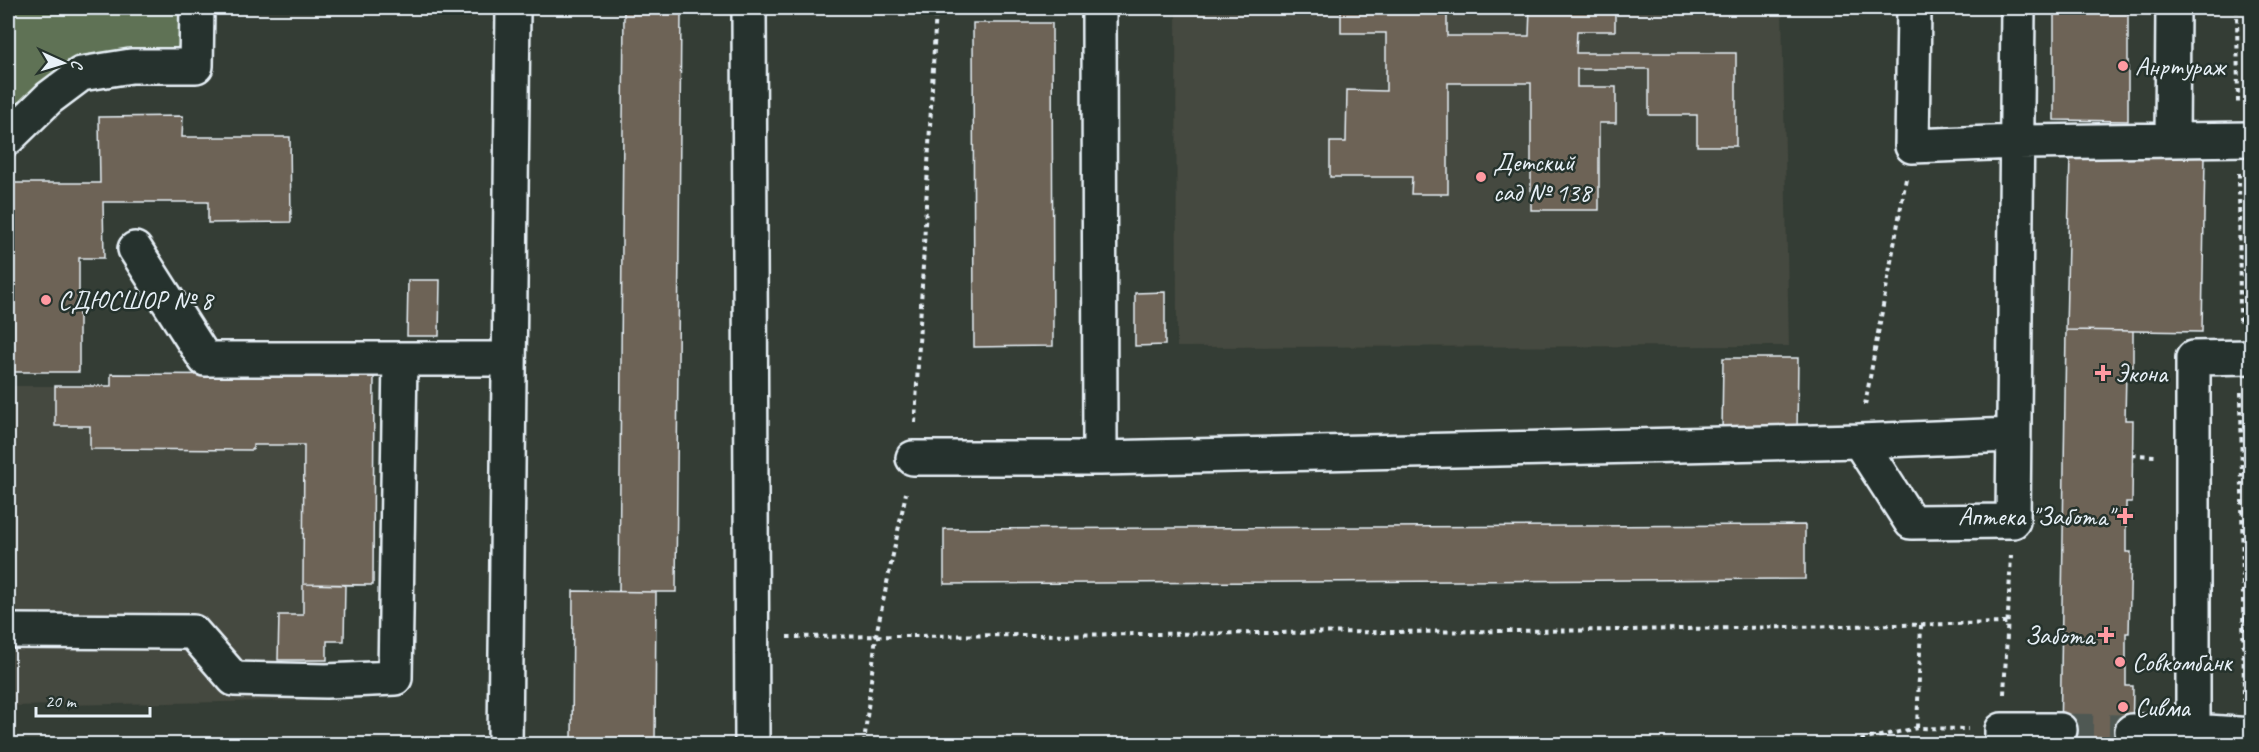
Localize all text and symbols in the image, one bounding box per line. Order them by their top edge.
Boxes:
north arrow [33,33,93,93]
place label: Анртураж [2135,50,2227,83]
text: С [67,59,87,71]
marker: Анртураж [2116,59,2130,73]
place label: Детский сад № 138 [1493,146,1593,209]
marker: Детский сад № 138 [1474,170,1488,184]
place label: СДЮСШОР № 8 [58,284,215,317]
marker: СДЮСШОР № 8 [39,293,53,307]
place label: Экона [2115,357,2169,390]
marker: Экона [2096,366,2110,380]
place label: Аптека "Забота" [1958,500,2118,533]
marker: Аптека "Забота" [2118,509,2132,523]
place label: Забота [2025,619,2096,652]
marker: Забота [2099,628,2113,642]
place label: Совкомбанк [2132,646,2233,679]
marker: Совкомбанк [2113,655,2127,669]
scale bar [36,680,150,718]
text: 20 m [45,690,78,712]
place label: Сивма [2135,691,2191,724]
marker: Сивма [2116,700,2130,714]

